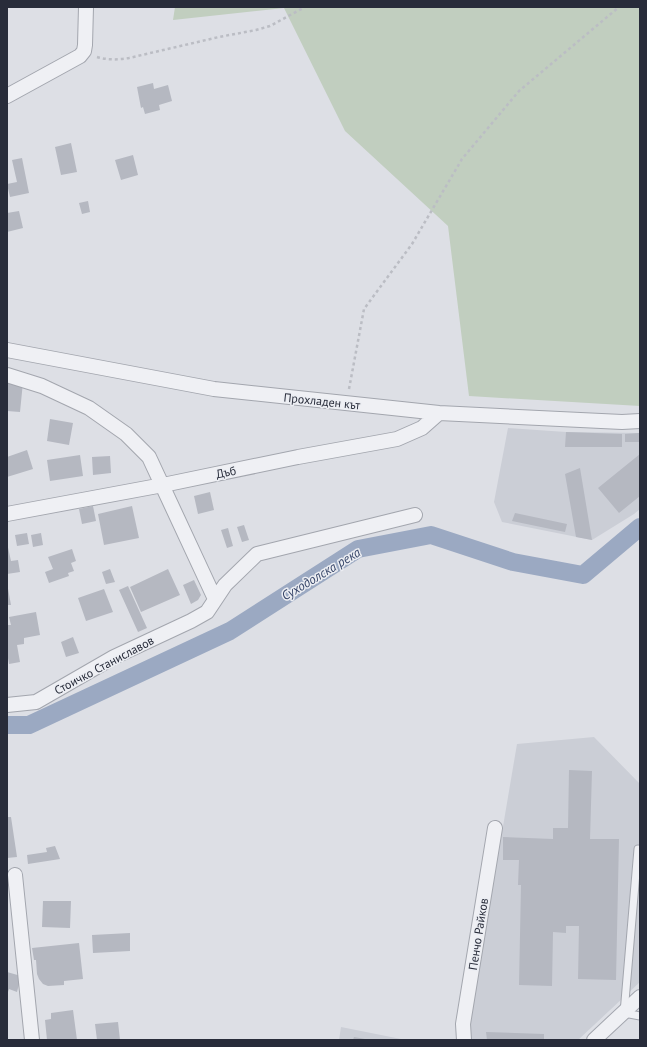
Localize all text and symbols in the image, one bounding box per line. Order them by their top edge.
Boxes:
street label: Прохладен кът [283,390,361,413]
street label: Дъб [215,463,237,481]
water label: Суходолска река [278,543,364,604]
street label: Стоичко Станиславов [52,632,156,698]
street label: Пенчо Райков [465,897,491,971]

